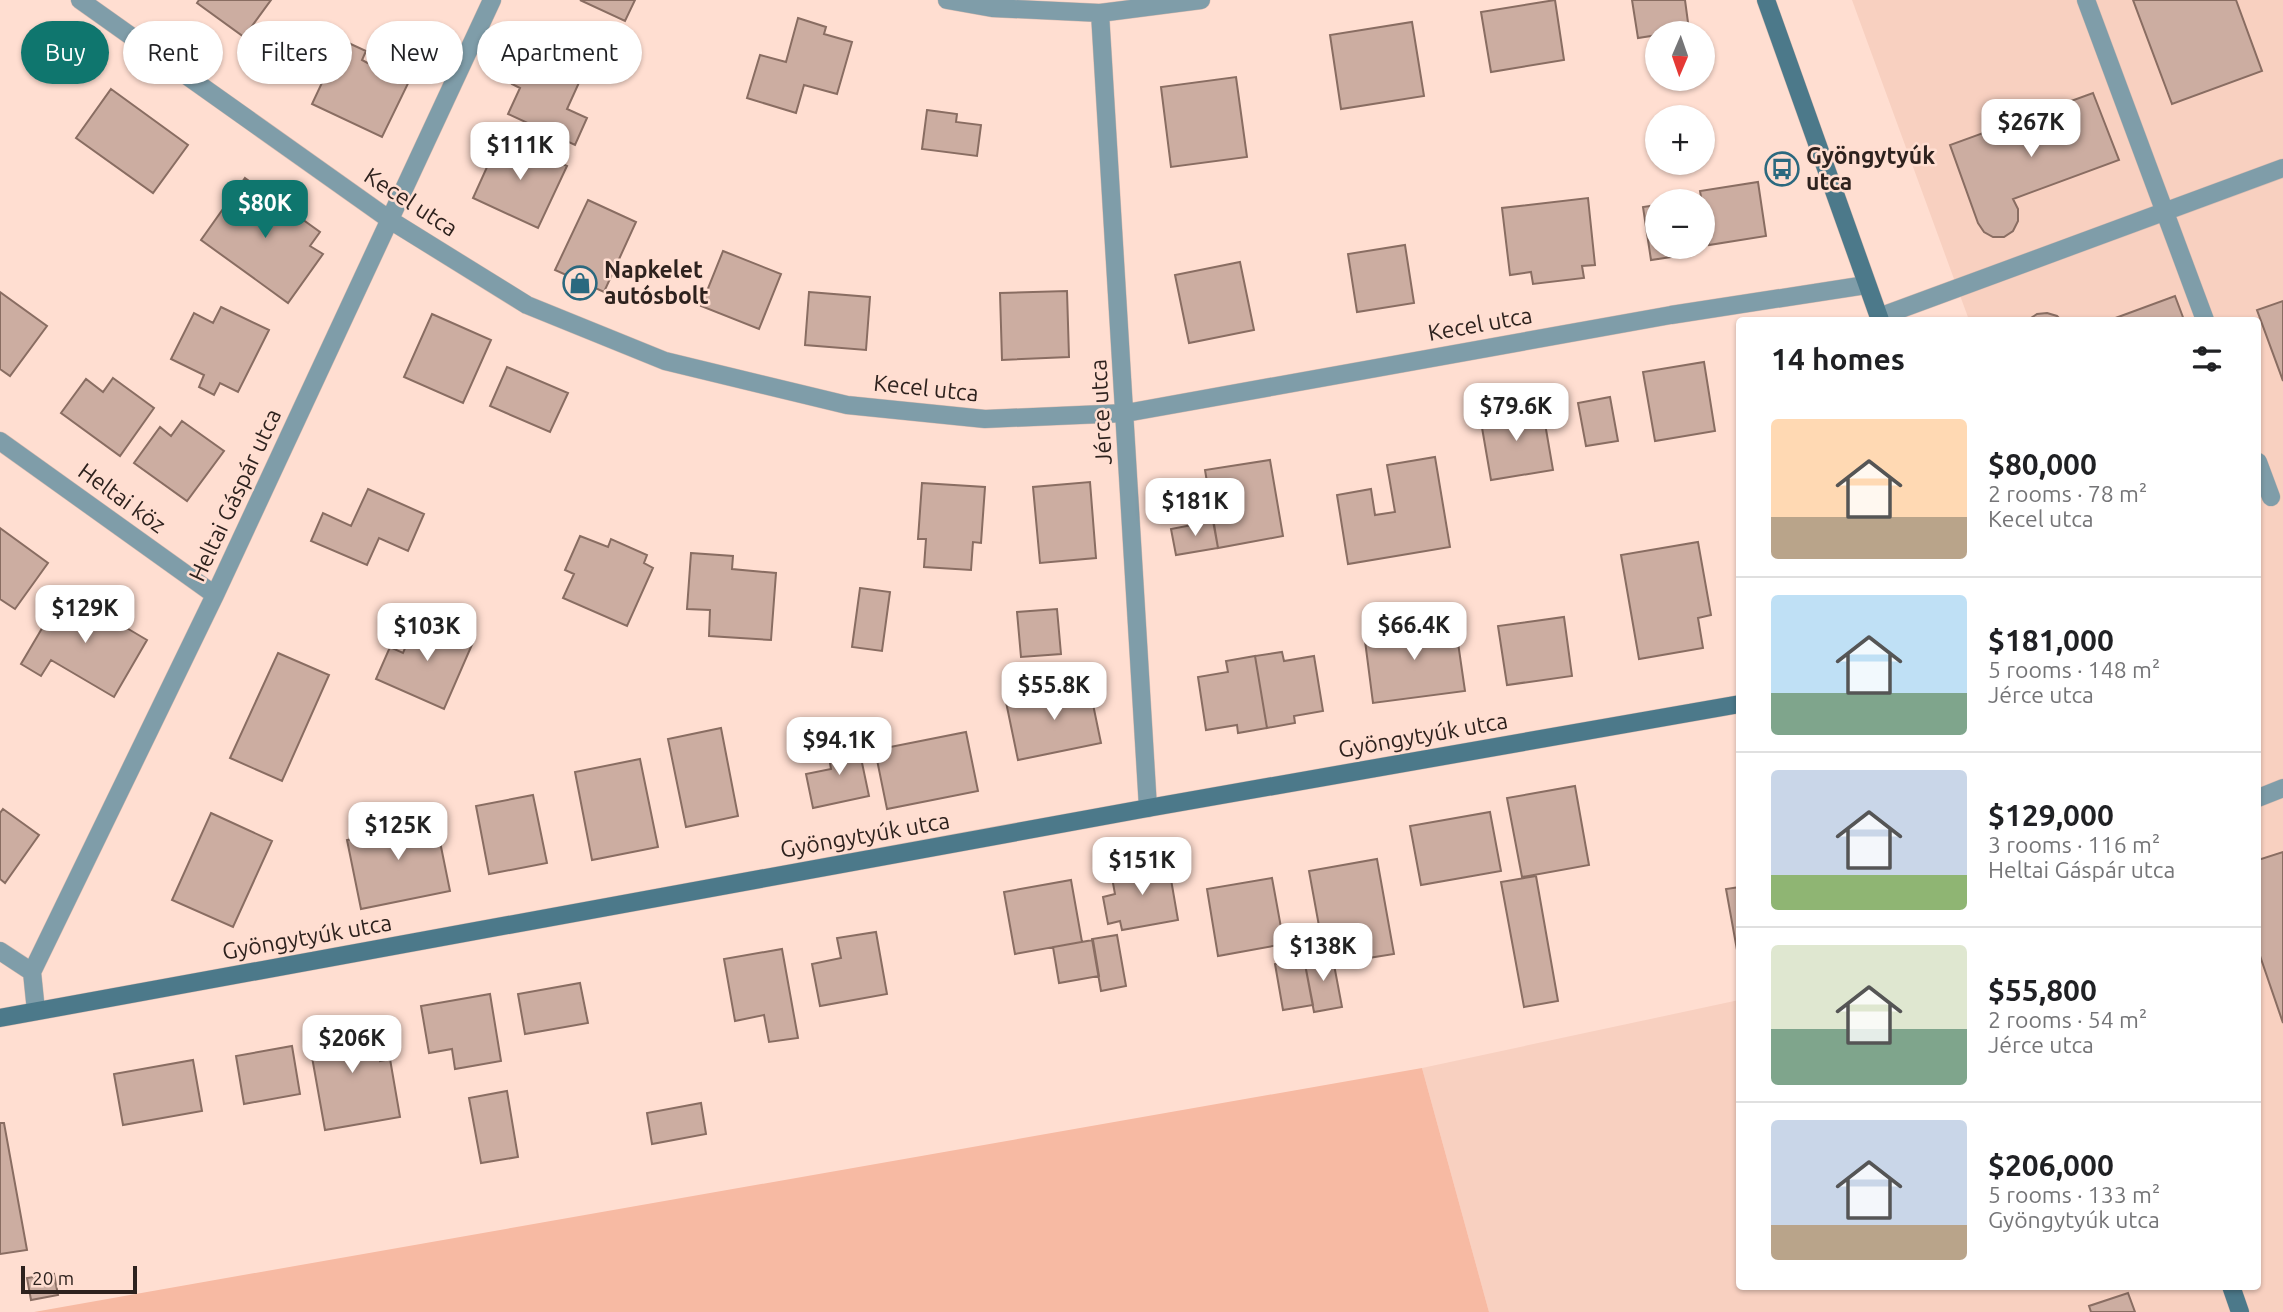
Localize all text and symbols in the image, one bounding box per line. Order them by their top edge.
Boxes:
chip: Buy [21,21,109,84]
chip: Rent [123,21,223,84]
chip: Filters [237,21,352,84]
chip: New [366,21,463,84]
chip: Apartment [477,21,642,84]
north arrow [1645,21,1715,91]
map controls [1645,21,1715,259]
pin: $267K [1982,100,2080,159]
button: + [1645,105,1715,175]
text: $267K [1997,109,2065,134]
pin: $111K [471,122,569,182]
text: $111K [486,132,554,157]
place label: Gyöngytyúk utca [1806,143,1935,194]
bus stop icon: Gyöngytyúk utca [1763,150,1801,188]
street label: Kecel utca [360,162,462,241]
pin: $80K [224,180,306,240]
button: − [1645,189,1715,259]
text: $80K [238,190,292,215]
place label: Napkelet autósbolt [604,257,709,308]
shop icon: Napkelet autósbolt [561,264,599,302]
street label: Kecel utca [1426,302,1534,345]
icon: filters [2188,340,2226,378]
text: 14 homes [1771,342,1905,376]
street label: Jérce utca [1085,359,1116,466]
street label: Kecel utca [872,370,980,405]
pin: $79.6K [1459,384,1573,443]
text: $79.6K [1480,393,1552,418]
street label: Heltai Gáspár utca [184,405,285,585]
icon: home [1827,447,1911,531]
text: $80,000 [1988,447,2097,481]
street label: Heltai köz [74,458,171,538]
pin: $181K [1146,478,1244,538]
text: 2 rooms · 78 m² [1988,481,2147,506]
text: $181K [1161,488,1229,513]
text: Kecel utca [1988,506,2094,531]
pin: $129K [36,586,134,645]
text: $129K [51,595,119,620]
pin: $66.4K [1357,602,1471,662]
pin: $103K [378,604,476,663]
text: $66.4K [1378,612,1450,637]
text: $103K [393,613,461,638]
icon: home [1827,623,1911,707]
text: $181,000 [1988,623,2114,657]
text: 5 rooms · 148 m² [1988,657,2160,682]
pin: $55.8K [997,662,1111,722]
text: $55.8K [1018,672,1090,697]
text: Jérce utca [1988,682,2094,707]
street label: Gyöngytyúk utca [1336,707,1510,762]
pin: $94.1K [782,718,896,777]
text: $94.1K [803,727,875,752]
icon: home [1827,798,1911,882]
text: $129,000 [1988,798,2114,832]
pin: $125K [349,802,447,862]
street label: Gyöngytyúk utca [778,807,952,862]
text: $125K [364,812,432,837]
text: 3 rooms · 116 m² [1988,832,2160,857]
pin: $151K [1093,838,1191,897]
text: $151K [1108,847,1176,872]
text: Heltai Gáspár utca [1988,857,2175,882]
street label: Gyöngytyúk utca [220,909,394,964]
pin: $138K [1274,923,1372,983]
text: $138K [1289,933,1357,958]
icon: home [1827,973,1911,1057]
text: $55,800 [1988,973,2097,1007]
text: 2 rooms · 54 m² [1988,1007,2147,1032]
pin: $206K [303,1016,401,1075]
text: $206K [318,1025,386,1050]
text: Jérce utca [1988,1032,2094,1057]
icon: home [1827,1148,1911,1232]
text: $206,000 [1988,1148,2114,1182]
text: 5 rooms · 133 m² [1988,1182,2160,1207]
text: Gyöngytyúk utca [1988,1207,2160,1232]
scale bar [21,1263,136,1295]
text: 20 m [32,1267,74,1289]

